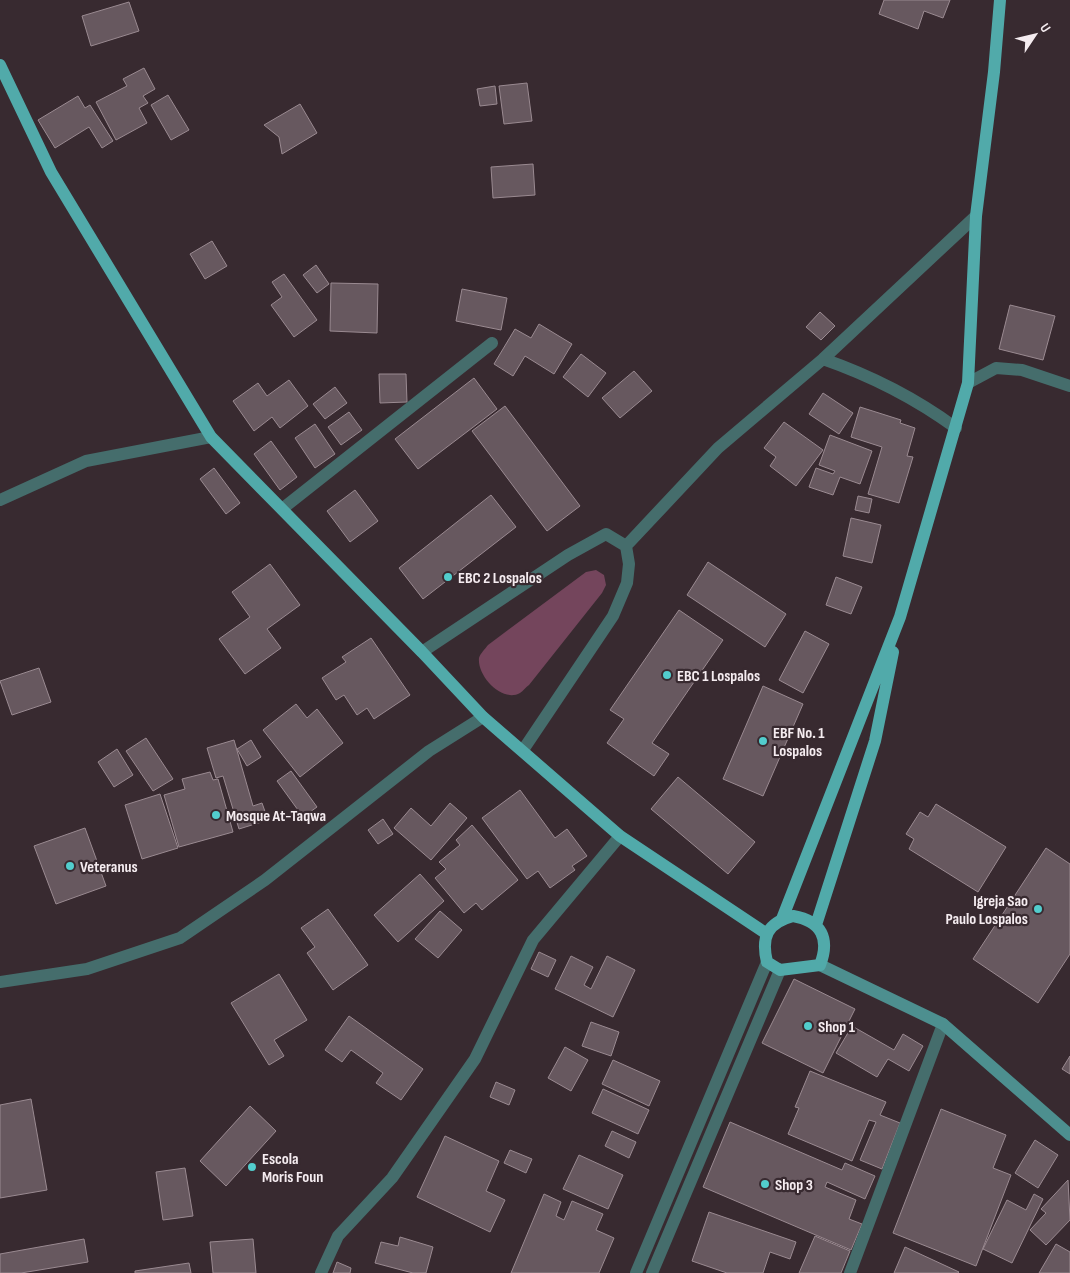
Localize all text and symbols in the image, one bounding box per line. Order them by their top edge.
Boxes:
north arrow [1010,10,1060,60]
text: U [1036,20,1054,36]
place label: EBC 2 Lospalos [458,569,542,588]
marker: EBC 2 Lospalos [442,571,454,583]
place label: EBC 1 Lospalos [677,667,760,686]
marker: EBC 1 Lospalos [661,669,673,681]
place label: EBF No. 1 Lospalos [773,724,825,761]
marker: EBF No. 1 Lospalos [757,735,769,747]
place label: Mosque At-Taqwa [226,807,326,826]
marker: Mosque At-Taqwa [210,809,222,821]
place label: Veteranus [80,858,138,877]
marker: Veteranus [64,860,76,872]
place label: Igreja Sao Paulo Lospalos [946,892,1028,929]
marker: Igreja Sao Paulo Lospalos [1032,903,1044,915]
place label: Shop 1 [818,1018,856,1037]
marker: Shop 1 [802,1020,814,1032]
place label: Escola Moris Foun [262,1150,323,1187]
marker: Escola Moris Foun [246,1161,258,1173]
place label: Shop 3 [775,1176,813,1195]
marker: Shop 3 [759,1178,771,1190]

